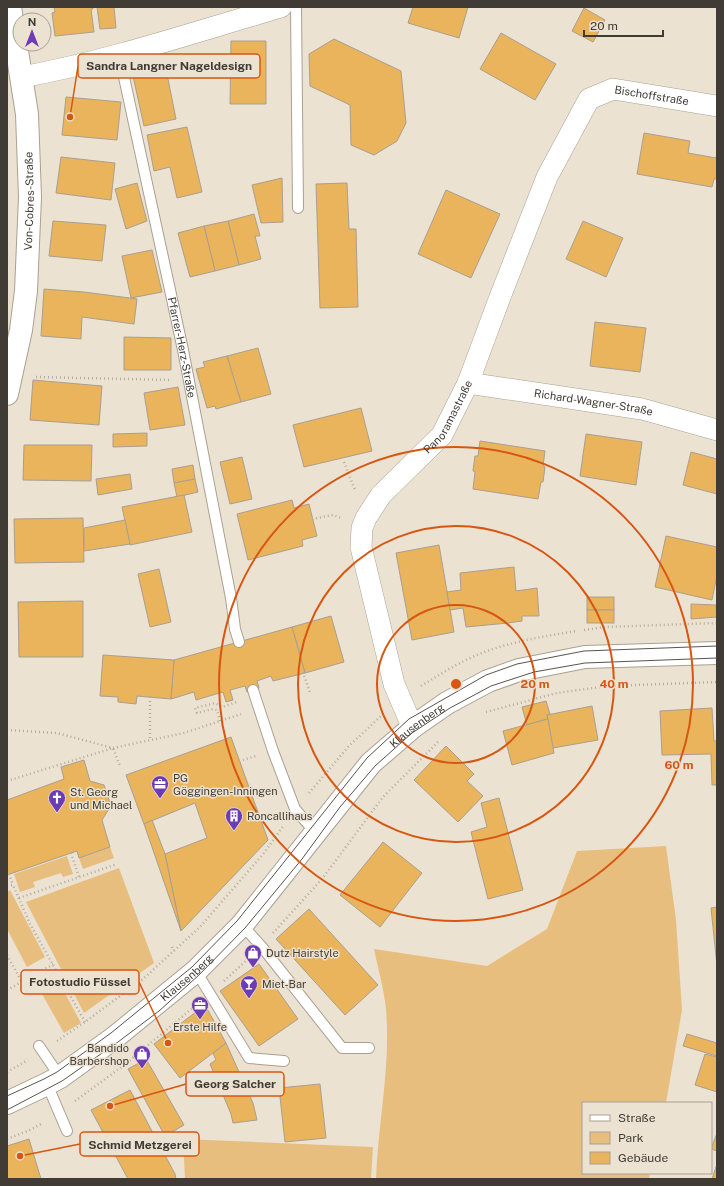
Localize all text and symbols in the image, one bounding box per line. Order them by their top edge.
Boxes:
north arrow [12,12,52,52]
scale bar [584,12,663,38]
text: N [28,16,36,28]
text: 20 m [590,19,618,33]
callout: Sandra Langner Nageldesign [78,54,260,78]
text: Sandra Langner Nageldesign [86,59,252,73]
street label: Bischoffstraße [614,83,690,107]
street label: Von-Cobres-Straße [22,151,36,250]
street label: Pfarrer-Herz-Straße [166,296,198,399]
street label: Panoramastraße [421,378,474,456]
street label: Richard-Wagner-Straße [533,387,654,418]
centre of rings [449,677,463,691]
text: 20 m [521,677,550,691]
text: 40 m [599,677,629,691]
street label: Klausenberg [387,701,446,750]
text: 60 m [664,758,694,772]
place label: PG Göggingen-Inningen [173,772,278,797]
office icon: PG Göggingen-Inningen [150,774,170,799]
place label: St. Georg und Michael [70,786,132,811]
church icon: St. Georg und Michael [47,788,67,813]
building icon: Roncallihaus [224,806,244,831]
place label: Roncallihaus [247,810,313,822]
shop icon: Dutz Hairstyle [243,943,263,968]
place label: Dutz Hairstyle [266,947,339,959]
street label: Klausenberg [158,952,215,1004]
callout: Fotostudio Füssel [21,970,139,994]
bar icon: Miet-Bar [239,974,259,999]
text: Fotostudio Füssel [29,975,131,989]
place label: Miet-Bar [262,978,306,990]
office icon: Erste Hilfe [190,995,210,1020]
place label: Erste Hilfe [173,1021,227,1033]
place label: Bandido Barbershop [70,1042,129,1067]
shop icon: Bandido Barbershop [132,1044,152,1069]
callout: Georg Salcher [186,1072,284,1096]
text: Georg Salcher [194,1077,276,1091]
legend [582,1102,712,1174]
text: Straße [618,1111,656,1125]
text: Park [618,1131,644,1145]
callout: Schmid Metzgerei [80,1132,199,1156]
text: Schmid Metzgerei [88,1138,192,1152]
text: Gebäude [618,1151,668,1165]

